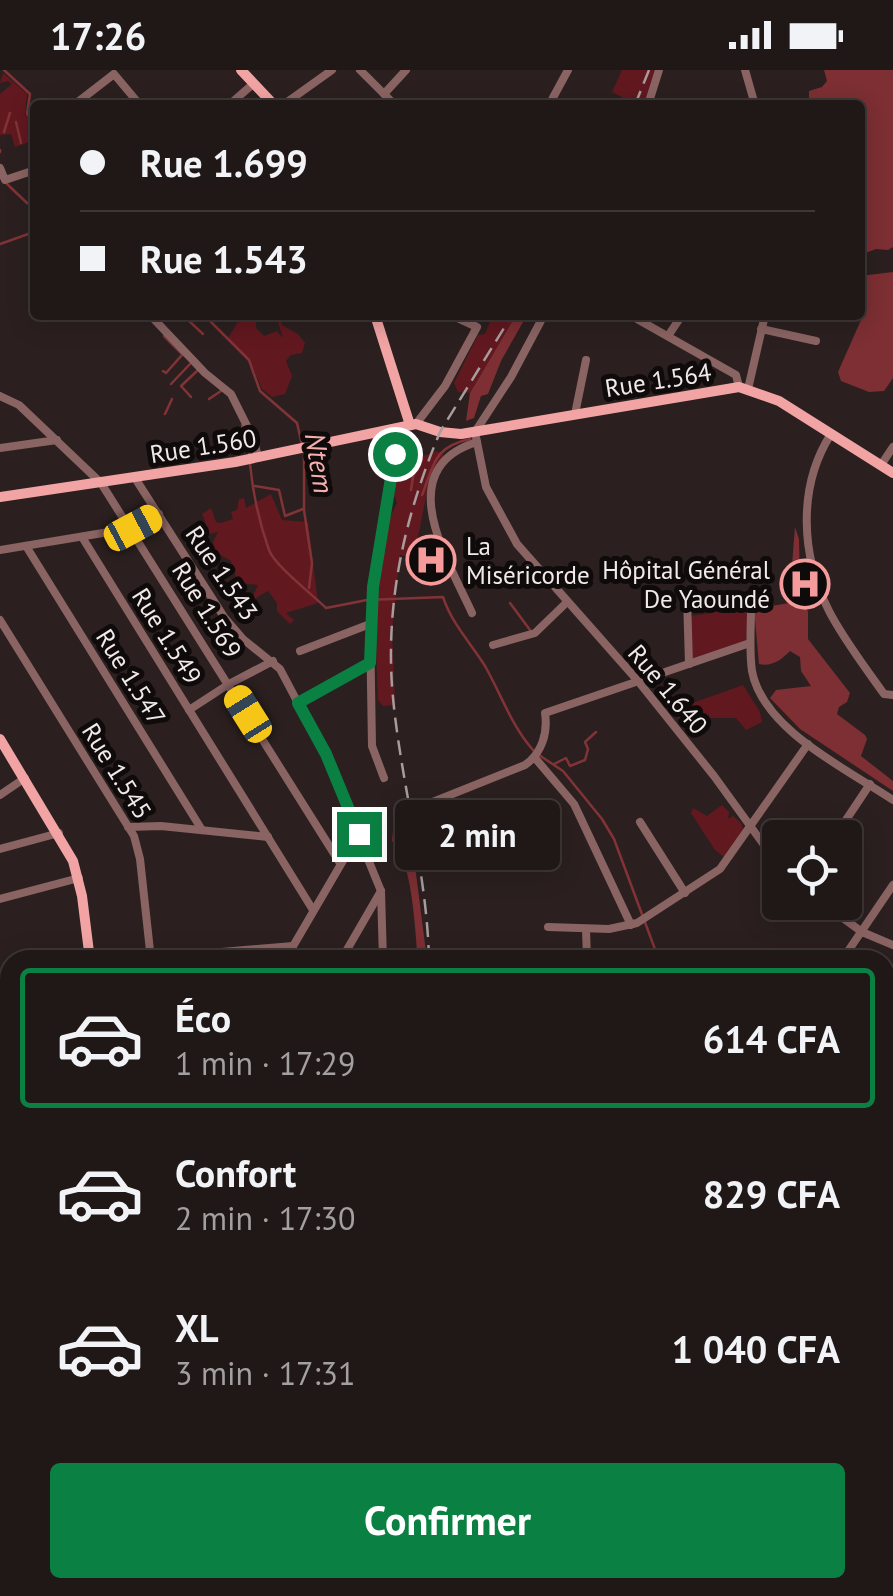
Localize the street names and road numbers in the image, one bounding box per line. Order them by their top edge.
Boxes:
street label: Rue 1.564 [602,356,714,404]
street label: Rue 1.560 [147,422,259,470]
street label: Rue 1.543 [179,520,265,626]
street label: Rue 1.569 [165,556,249,664]
street label: Rue 1.549 [125,582,209,690]
street label: Rue 1.547 [89,623,173,731]
street label: Rue 1.640 [621,638,715,740]
street label: Rue 1.545 [75,717,159,825]

